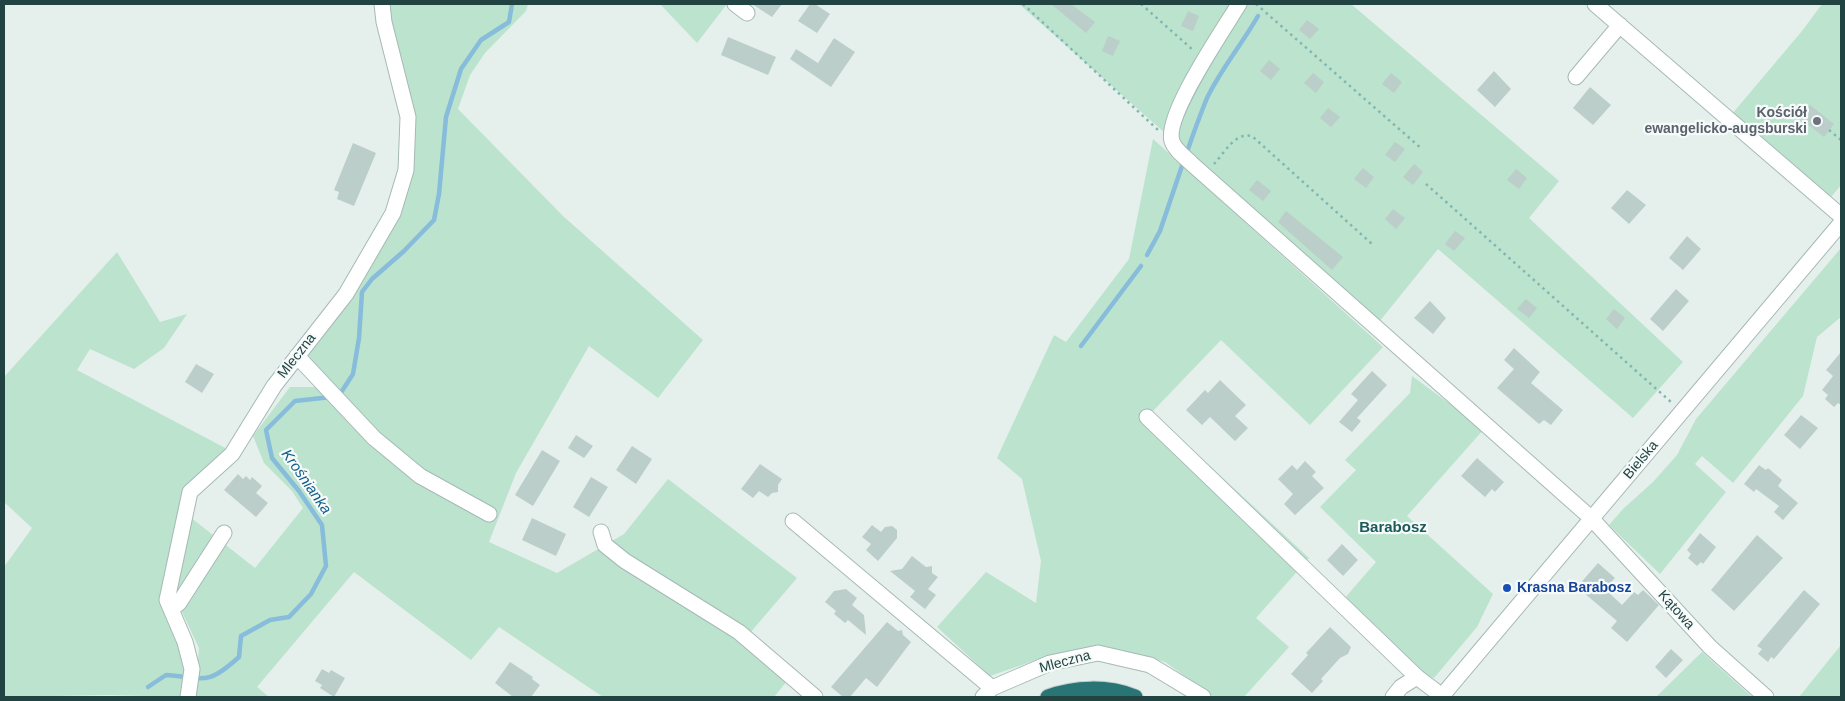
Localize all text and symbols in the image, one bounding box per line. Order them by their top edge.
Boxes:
place label: Kościół ewangelicko-augsburski [1644,105,1807,138]
marker: Kościół ewangelicko-augsburski [1811,115,1823,127]
street label: Mleczna [274,330,320,382]
street label: Bielska [1620,437,1662,483]
water label: Krośnianka [277,446,335,518]
district label: Barabosz [1359,519,1427,537]
place label: Krasna Barabosz [1517,580,1631,596]
marker: Krasna Barabosz [1501,582,1513,594]
street label: Kątowa [1654,587,1698,633]
street label: Mleczna [1038,647,1092,677]

